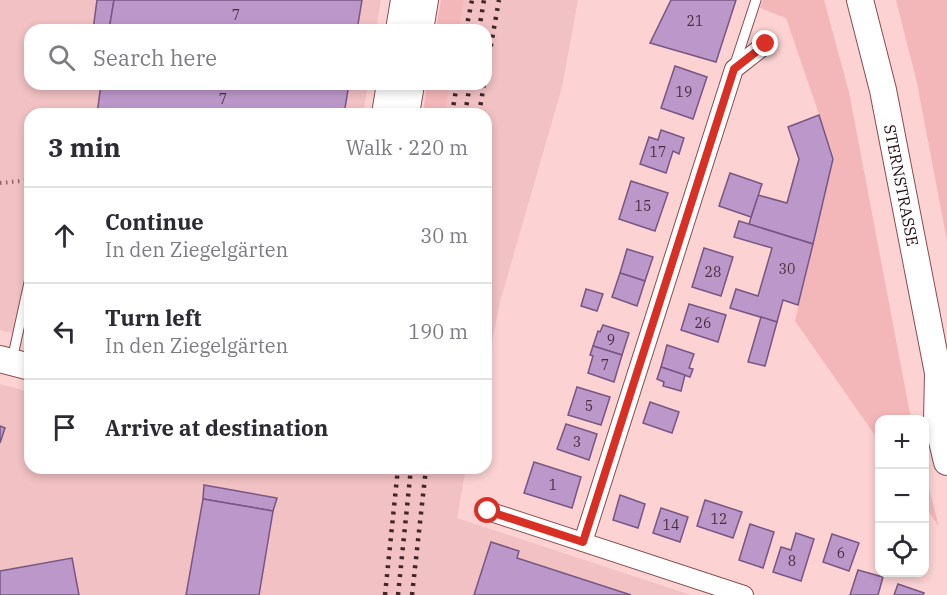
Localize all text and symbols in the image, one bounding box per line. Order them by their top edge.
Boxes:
house number: 7 [232,6,240,24]
house number: 21 [687,12,703,30]
search box [24,24,492,90]
route end [752,30,778,56]
icon: search [45,41,78,74]
text: Search here [93,43,217,72]
house number: 19 [676,83,692,101]
house number: 7 [219,90,227,108]
street label: STERNSTRASSE [880,123,923,248]
text: 3 min [48,130,121,164]
text: Walk · 220 m [346,134,468,161]
house number: 17 [650,143,666,161]
house number: 15 [635,197,651,215]
text: Continue [105,207,204,236]
icon: ahead [48,219,81,252]
text: 30 m [420,222,468,249]
text: In den Ziegelgärten [105,236,288,263]
house number: 30 [779,260,795,278]
house number: 28 [705,263,721,281]
text: Turn left [105,303,201,332]
house number: 26 [695,314,711,332]
icon: left [48,315,81,348]
text: 190 m [408,318,468,345]
house number: 9 [607,331,615,349]
text: In den Ziegelgärten [105,332,288,359]
house number: 7 [601,356,609,374]
house number: 5 [585,397,593,415]
icon: arrive [48,411,81,444]
text: Arrive at destination [105,413,328,442]
map controls [875,415,929,577]
button: + [875,415,929,469]
house number: 3 [573,433,581,451]
button: − [875,469,929,523]
house number: 1 [549,476,557,494]
route start [474,497,500,523]
house number: 12 [711,510,727,528]
house number: 14 [663,516,679,534]
button: locate [875,523,929,577]
house number: 6 [837,544,845,562]
house number: 8 [788,552,796,570]

